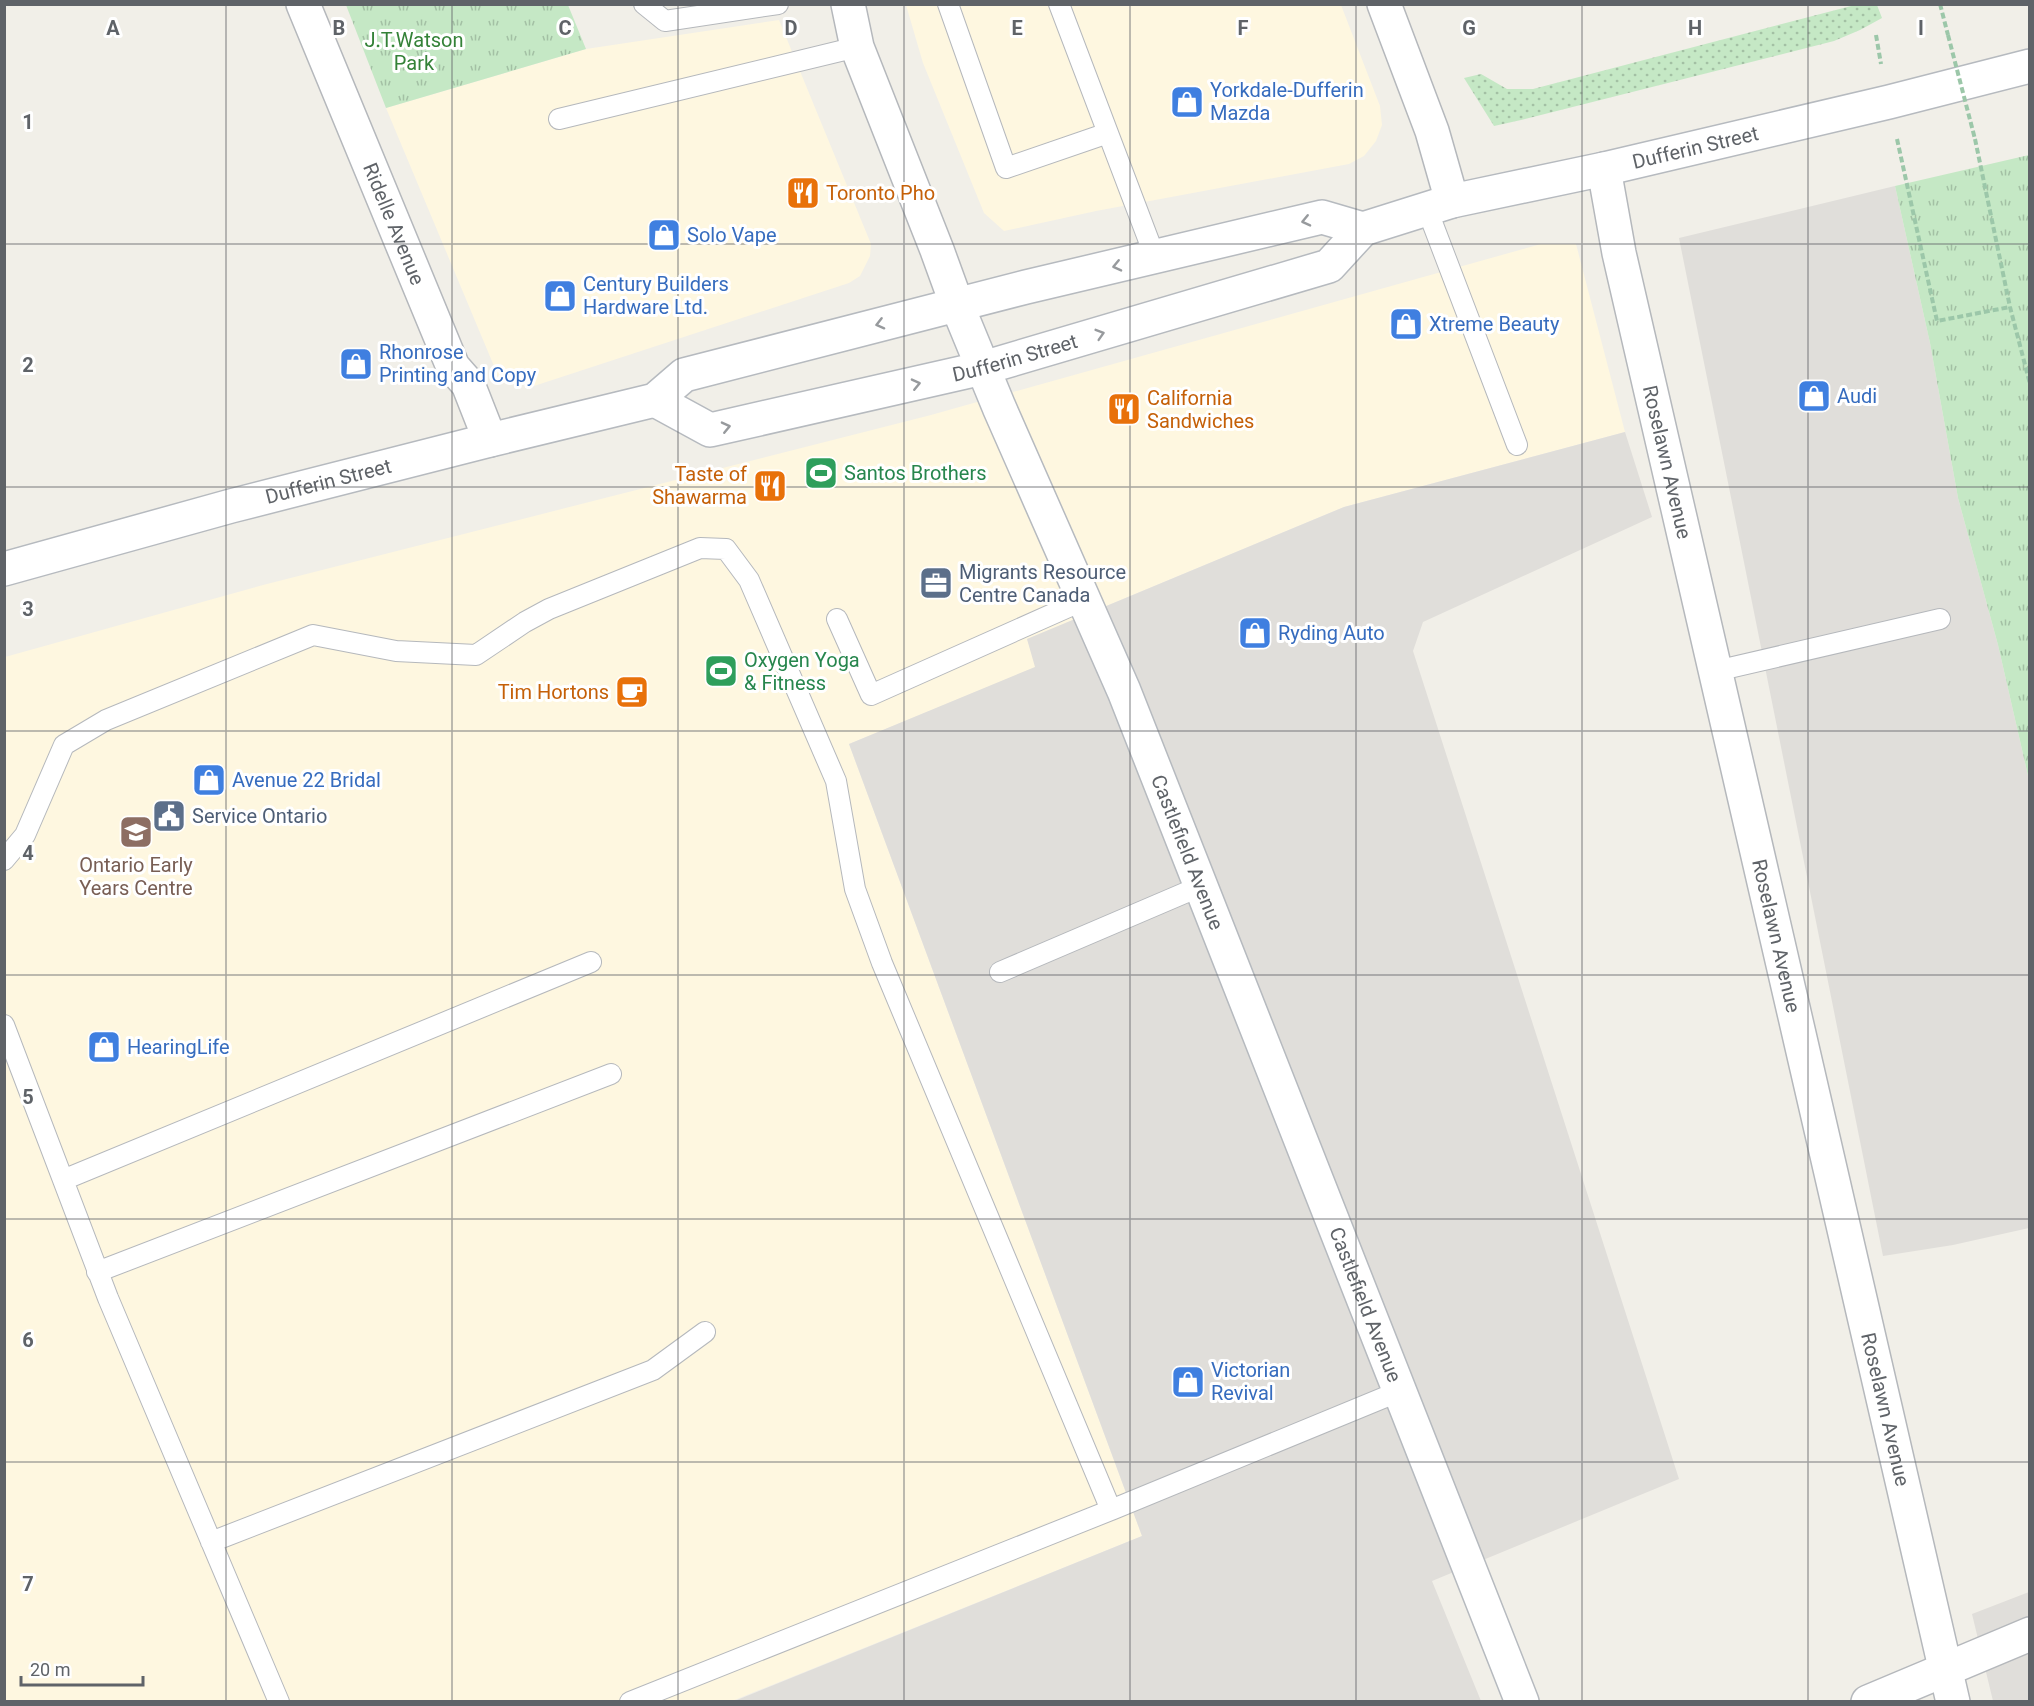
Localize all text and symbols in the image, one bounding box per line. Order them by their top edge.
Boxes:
text: A [106,16,120,40]
text: B [333,16,345,40]
text: C [558,16,572,40]
text: D [785,16,798,40]
text: E [1011,16,1023,40]
text: F [1238,16,1249,40]
text: G [1462,16,1476,40]
text: H [1688,16,1702,40]
text: I [1918,16,1924,40]
park label: J.T.Watson Park [364,28,464,75]
place label: Yorkdale-Dufferin Mazda [1210,78,1364,125]
shop icon: Yorkdale-Dufferin Mazda [1169,84,1205,120]
text: 1 [22,110,34,134]
street label: Dufferin Street [1630,121,1761,174]
street label: Ridelle Avenue [358,159,430,289]
restaurant icon: Toronto Pho [785,175,821,211]
place label: Toronto Pho [826,181,935,205]
one-way arrow [1301,214,1311,227]
shop icon: Solo Vape [646,217,682,253]
place label: Solo Vape [687,223,777,247]
one-way arrow [1112,259,1122,272]
place label: Century Builders Hardware Ltd. [583,272,729,319]
shop icon: Century Builders Hardware Ltd. [542,278,578,314]
shop icon: Xtreme Beauty [1388,306,1424,342]
place label: Xtreme Beauty [1429,312,1560,336]
one-way arrow [875,317,885,330]
street label: Dufferin Street [950,329,1080,387]
one-way arrow [1094,329,1105,341]
place label: Rhonrose Printing and Copy [379,340,537,387]
shop icon: Rhonrose Printing and Copy [338,346,374,382]
text: 2 [22,353,34,377]
one-way arrow [911,378,921,391]
shop icon: Audi [1796,378,1832,414]
street label: Roselawn Avenue [1638,383,1697,541]
place label: Audi [1837,384,1877,408]
place label: California Sandwiches [1147,386,1254,433]
restaurant icon: California Sandwiches [1106,391,1142,427]
one-way arrow [721,421,731,434]
street label: Dufferin Street [263,454,394,509]
sports icon: Santos Brothers [803,455,839,491]
place label: Santos Brothers [844,461,987,485]
place label: Taste of Shawarma [652,462,747,509]
restaurant icon: Taste of Shawarma [752,468,788,504]
place label: Migrants Resource Centre Canada [959,560,1126,607]
office icon: Migrants Resource Centre Canada [918,565,954,601]
text: 3 [22,597,34,621]
shop icon: Ryding Auto [1237,615,1273,651]
place label: Ryding Auto [1278,621,1385,645]
place label: Oxygen Yoga & Fitness [744,648,860,695]
sports icon: Oxygen Yoga & Fitness [703,653,739,689]
cafe icon: Tim Hortons [614,674,650,710]
place label: Tim Hortons [498,680,609,704]
shop icon: Avenue 22 Bridal [191,762,227,798]
place label: Avenue 22 Bridal [232,768,381,792]
street label: Castlefield Avenue [1146,771,1229,933]
public building icon: Service Ontario [151,798,187,834]
place label: Service Ontario [192,804,327,828]
school or university icon: Ontario Early Years Centre [118,814,154,850]
text: 4 [22,841,34,865]
place label: Ontario Early Years Centre [79,853,193,900]
street label: Roselawn Avenue [1747,857,1806,1015]
shop icon: HearingLife [86,1029,122,1065]
place label: HearingLife [127,1035,230,1059]
text: 5 [22,1085,34,1109]
street label: Castlefield Avenue [1324,1224,1407,1386]
text: 6 [22,1328,34,1352]
street label: Roselawn Avenue [1856,1330,1915,1488]
place label: Victorian Revival [1211,1358,1290,1405]
shop icon: Victorian Revival [1170,1364,1206,1400]
text: 7 [22,1572,34,1596]
scale bar [21,1649,142,1687]
text: 20 m [30,1659,70,1680]

